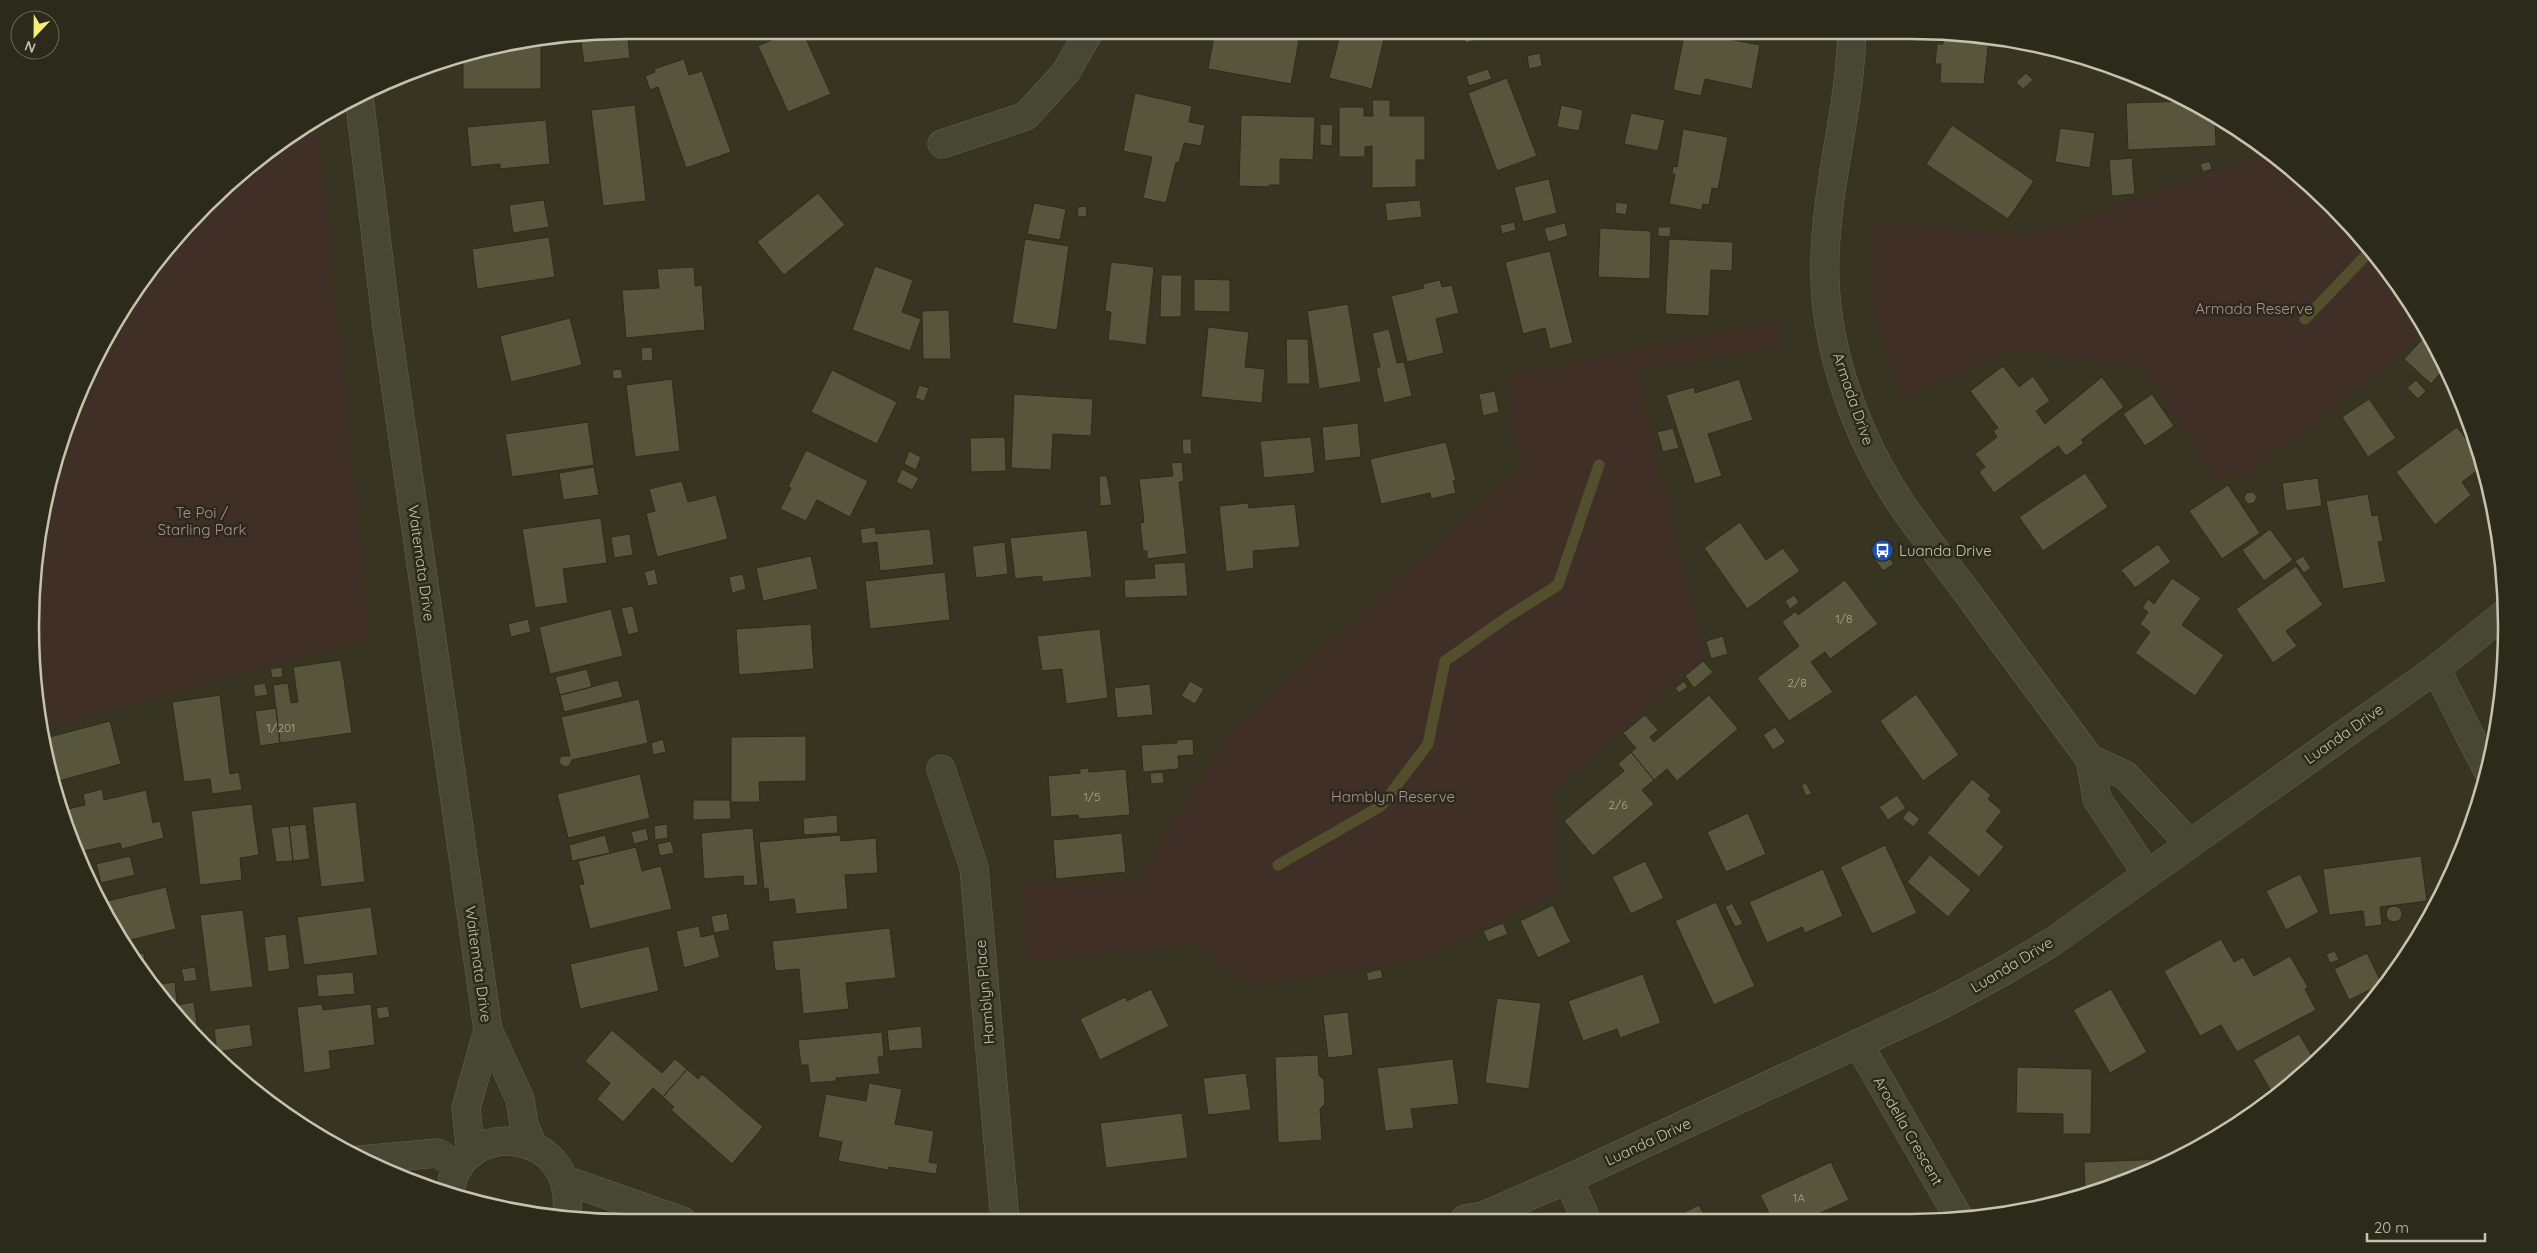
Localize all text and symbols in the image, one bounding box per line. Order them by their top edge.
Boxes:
north arrow [10,10,60,60]
text: N [22,37,38,57]
park label: Armada Reserve [2195,299,2313,318]
street label: Armada Drive [1829,350,1878,448]
park label: Te Poi / Starling Park [158,503,246,539]
street label: Waitemata Drive [404,504,439,622]
bus stop icon: Luanda Drive [1871,539,1895,563]
place label: Luanda Drive [1899,541,1992,560]
house number: 1/8 [1835,611,1853,626]
house number: 2/8 [1787,675,1807,690]
street label: Luanda Drive [2300,699,2387,768]
house number: 1/201 [267,720,295,735]
park label: Hamblyn Reserve [1331,787,1455,806]
house number: 1/5 [1083,789,1101,804]
house number: 2/6 [1608,797,1628,812]
street label: Waitemata Drive [461,905,496,1023]
street label: Luanda Drive [1967,933,2056,997]
street label: Hamblyn Place [970,939,999,1045]
street label: Arodella Crescent [1870,1073,1947,1189]
street label: Luanda Drive [1602,1113,1694,1170]
house number: 1A [1793,1190,1805,1205]
scale bar [2367,1210,2484,1242]
text: 20 m [2374,1218,2409,1237]

